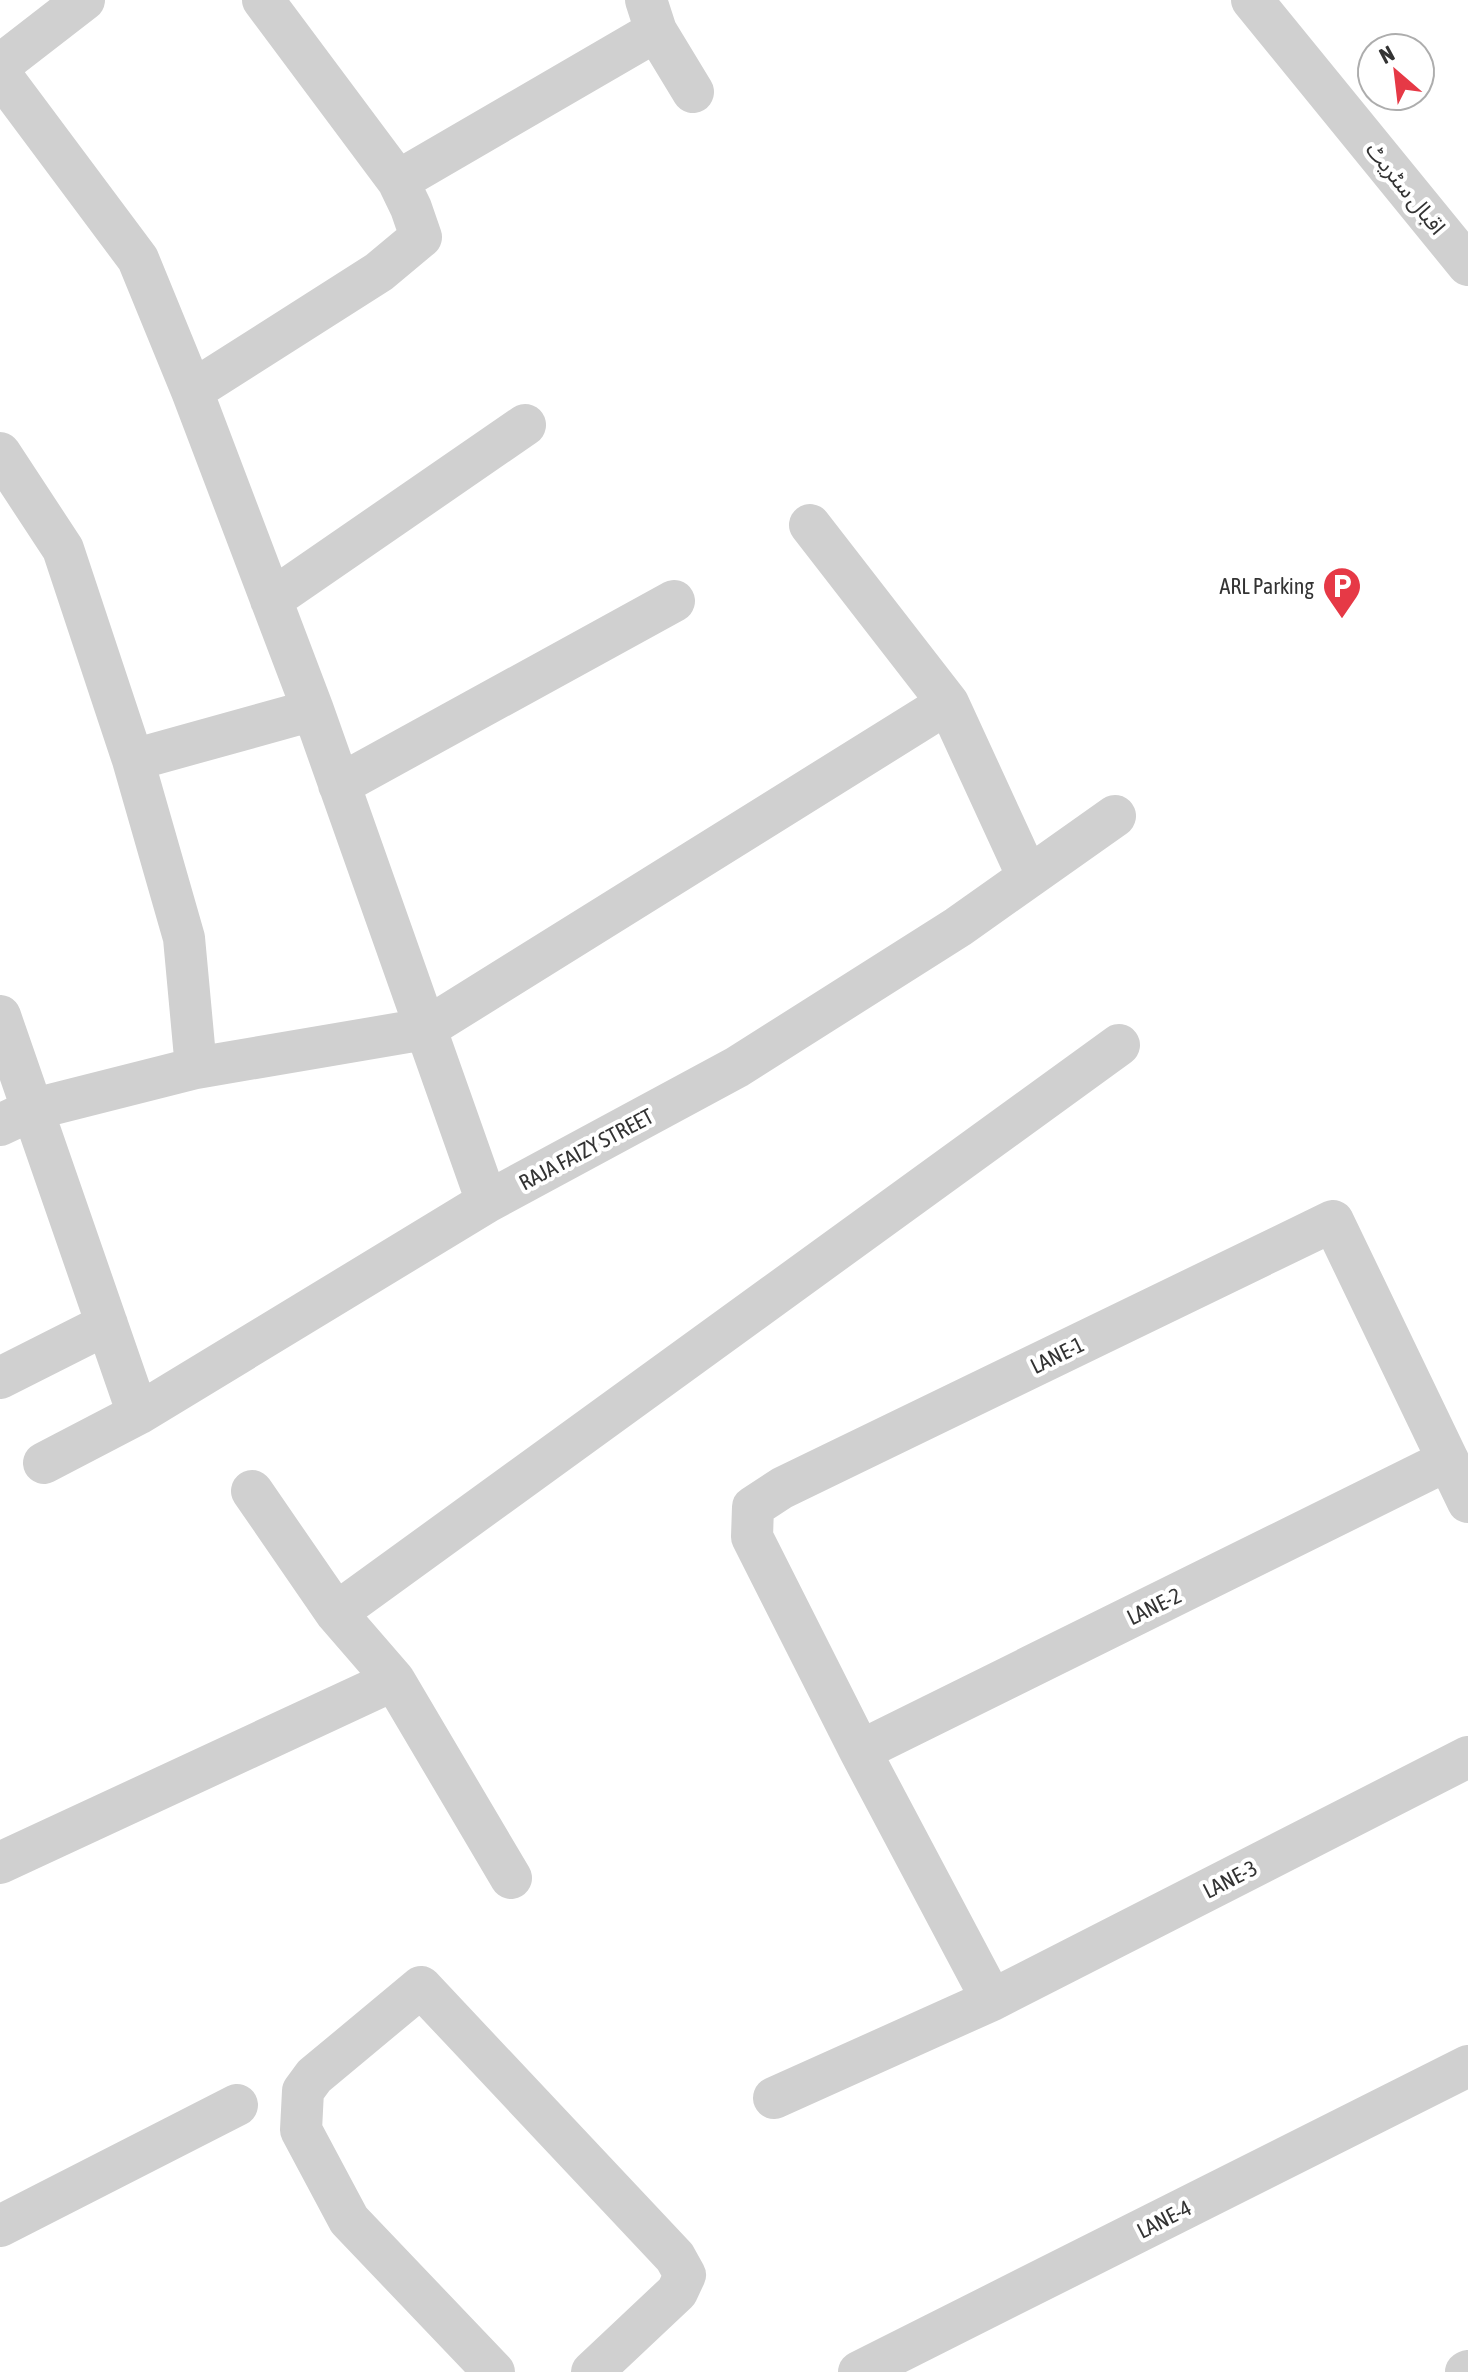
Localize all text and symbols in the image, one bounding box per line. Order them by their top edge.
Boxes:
north arrow [1356,32,1436,112]
text: N [1375,40,1398,69]
street label: اقبال سٹریٹ [1361,137,1451,239]
parking icon: ARL Parking [1321,565,1363,620]
place label: ARL Parking [1219,573,1315,599]
street label: RAJA FAIZY STREET [514,1103,658,1195]
street label: LANE-1 [1026,1331,1088,1379]
street label: LANE-2 [1122,1582,1186,1630]
street label: LANE-3 [1198,1854,1262,1904]
street label: LANE-4 [1132,2194,1196,2244]

